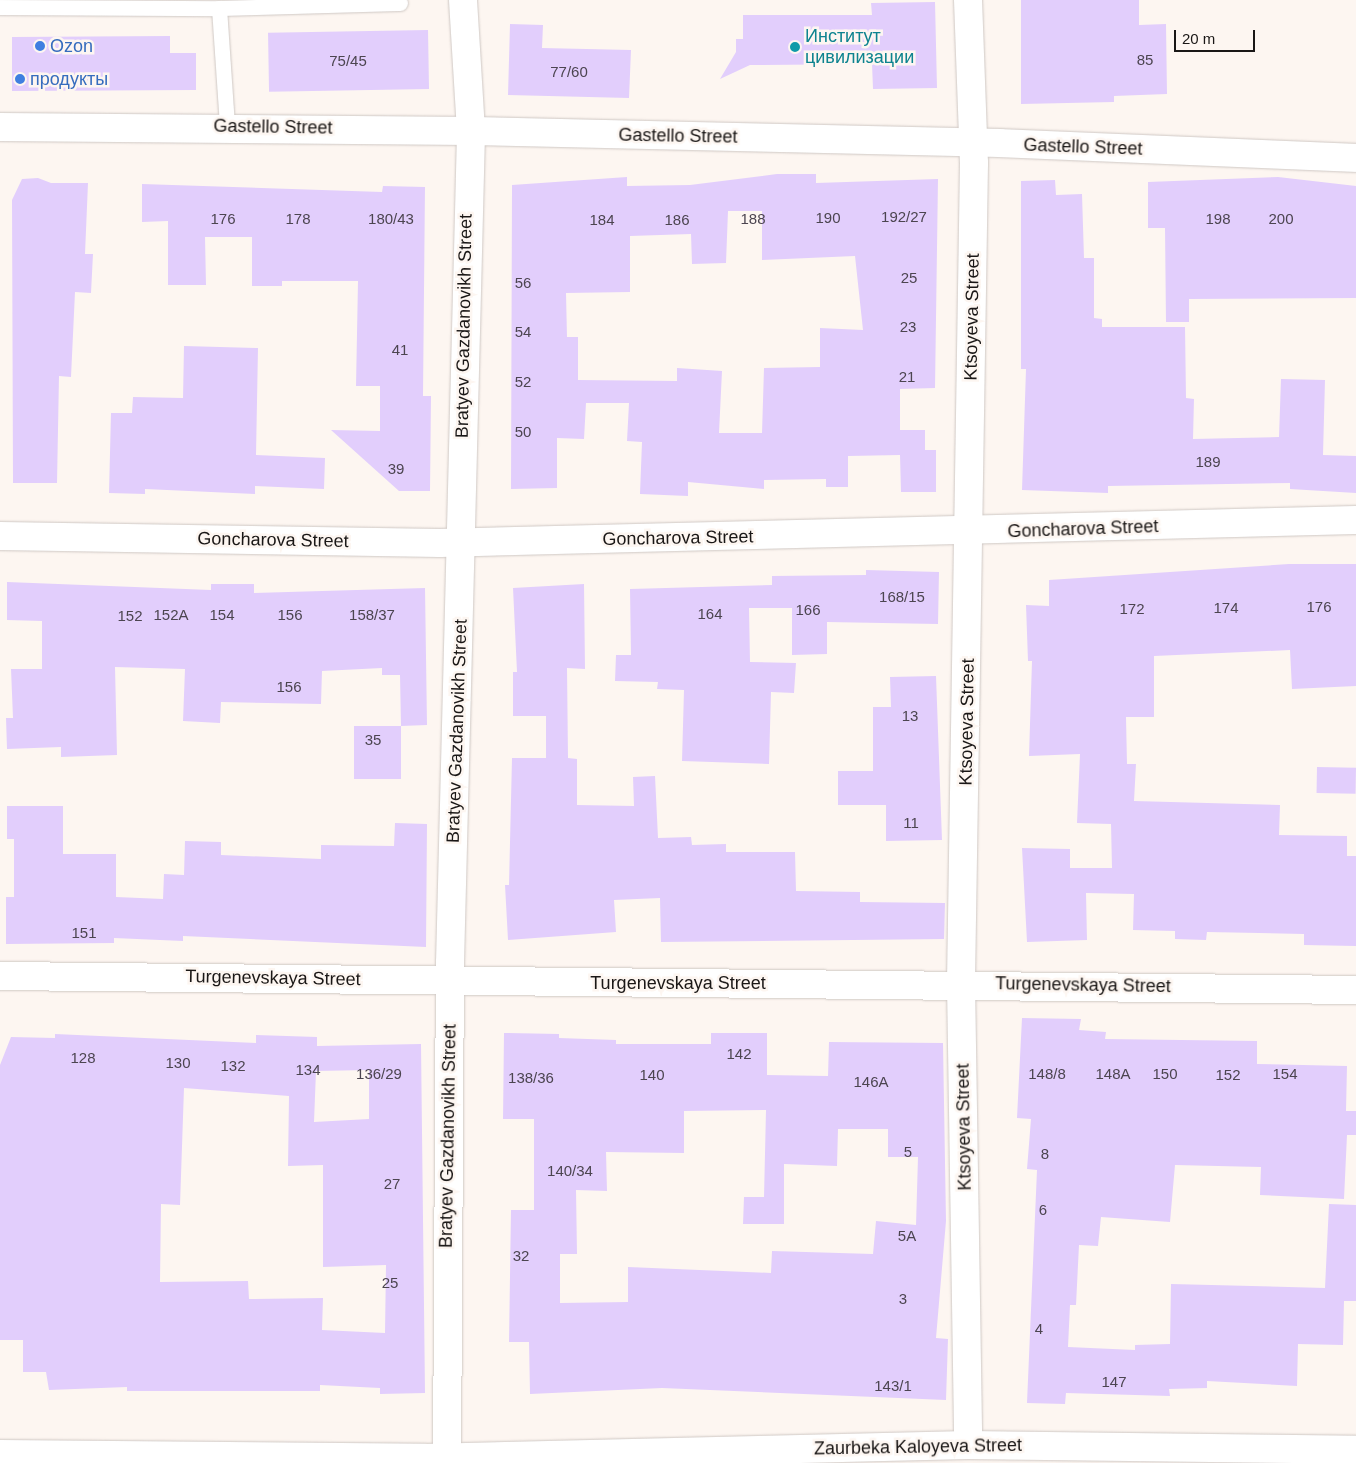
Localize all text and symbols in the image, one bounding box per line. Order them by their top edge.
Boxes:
scale bar [1176,20,1257,52]
place label: Институт цивилизации [805,26,914,68]
text: 20 m [1182,30,1215,47]
place label: Ozon [50,35,93,57]
marker: Ozon [34,40,46,52]
marker: Институт цивилизации [789,41,801,53]
house number: 85 [1137,51,1153,69]
house number: 75/45 [329,52,367,70]
house number: 77/60 [550,63,588,81]
place label: продукты [30,68,108,90]
marker: продукты [14,73,26,85]
street label: Gastello Street [213,115,333,139]
street label: Gastello Street [618,124,738,148]
street label: Gastello Street [1023,134,1143,160]
house number: 192/27 [881,208,927,226]
house number: 190 [815,209,841,227]
house number: 176 [210,210,236,228]
house number: 178 [285,210,311,228]
house number: 180/43 [368,210,414,228]
house number: 188 [740,210,766,228]
house number: 198 [1205,210,1231,228]
house number: 200 [1268,210,1294,228]
house number: 184 [589,211,615,229]
house number: 186 [664,211,690,229]
street label: Bratyev Gazdanovikh Street [451,214,477,438]
street label: Ktsoyeva Street [960,253,984,381]
house number: 25 [901,269,917,287]
house number: 56 [515,274,531,292]
house number: 23 [900,318,916,336]
house number: 54 [515,323,531,341]
house number: 41 [392,341,408,359]
house number: 21 [899,368,915,386]
house number: 52 [515,373,531,391]
house number: 50 [515,423,531,441]
house number: 189 [1195,453,1221,471]
house number: 39 [388,460,404,478]
street label: Goncharova Street [1007,516,1159,542]
street label: Goncharova Street [602,526,754,550]
street label: Goncharova Street [197,528,349,552]
house number: 168/15 [879,588,925,606]
house number: 176 [1306,598,1332,616]
house number: 174 [1213,599,1239,617]
house number: 172 [1119,600,1145,618]
house number: 166 [795,601,821,619]
house number: 164 [697,605,723,623]
house number: 152А [153,606,189,624]
house number: 154 [209,606,235,624]
house number: 156 [277,606,303,624]
house number: 158/37 [349,606,395,624]
house number: 152 [117,607,143,625]
street label: Bratyev Gazdanovikh Street [442,619,472,843]
street label: Ktsoyeva Street [955,658,979,786]
house number: 156 [276,678,302,696]
house number: 13 [902,707,918,725]
house number: 35 [365,731,381,749]
house number: 11 [903,814,919,832]
house number: 151 [71,924,97,942]
street label: Turgenevskaya Street [185,966,361,990]
street label: Turgenevskaya Street [590,972,766,994]
street label: Turgenevskaya Street [995,973,1171,997]
street label: Bratyev Gazdanovikh Street [435,1024,461,1248]
house number: 142 [726,1045,752,1063]
house number: 128 [70,1049,96,1067]
house number: 130 [165,1054,191,1072]
house number: 132 [220,1057,246,1075]
house number: 134 [295,1061,321,1079]
street label: Ktsoyeva Street [952,1063,976,1191]
house number: 136/29 [356,1065,402,1083]
house number: 148/8 [1028,1065,1066,1083]
house number: 148А [1095,1065,1131,1083]
house number: 150 [1152,1065,1178,1083]
house number: 154 [1272,1065,1298,1083]
house number: 140 [639,1066,665,1084]
house number: 152 [1215,1066,1241,1084]
house number: 138/36 [508,1069,554,1087]
house number: 146А [853,1073,889,1091]
house number: 5 [904,1143,912,1161]
house number: 8 [1041,1145,1049,1163]
house number: 140/34 [547,1162,593,1180]
house number: 27 [384,1175,400,1193]
house number: 6 [1039,1201,1047,1219]
house number: 5А [898,1227,916,1245]
house number: 32 [513,1247,529,1265]
house number: 25 [382,1274,398,1292]
house number: 3 [899,1290,907,1308]
house number: 4 [1035,1320,1043,1338]
house number: 147 [1101,1373,1127,1391]
house number: 143/1 [874,1377,912,1395]
street label: Zaurbeka Kaloyeva Street [814,1434,1022,1460]

